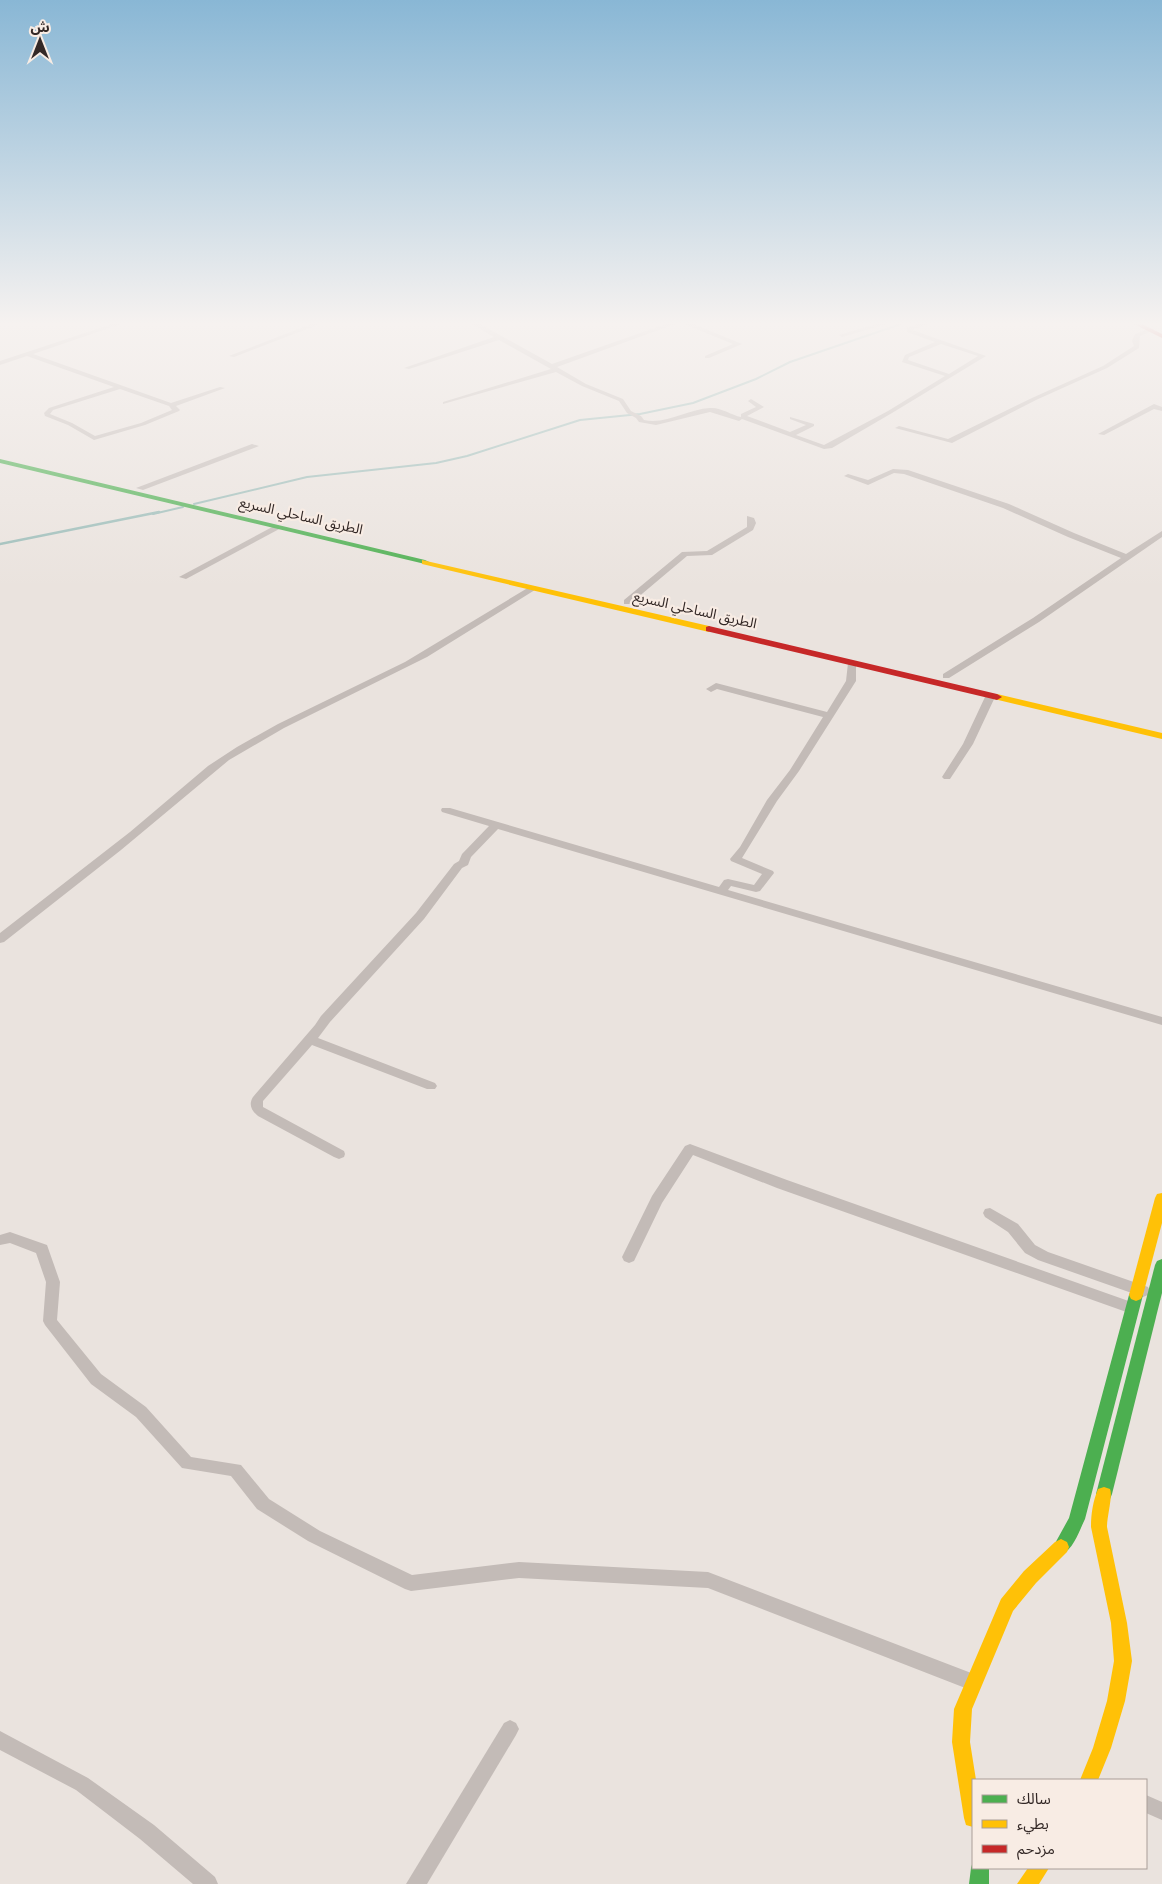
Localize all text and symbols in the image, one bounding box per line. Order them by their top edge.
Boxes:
north arrow [15,15,65,65]
text: ش [30,19,50,36]
street label: الطريق الساحلي السريع [237,494,364,541]
street label: الطريق الساحلي السريع [631,588,758,635]
legend [972,1779,1147,1869]
text: سالك [1017,1790,1051,1808]
text: بطيء [1017,1815,1049,1835]
text: مزدحم [1017,1840,1055,1860]

